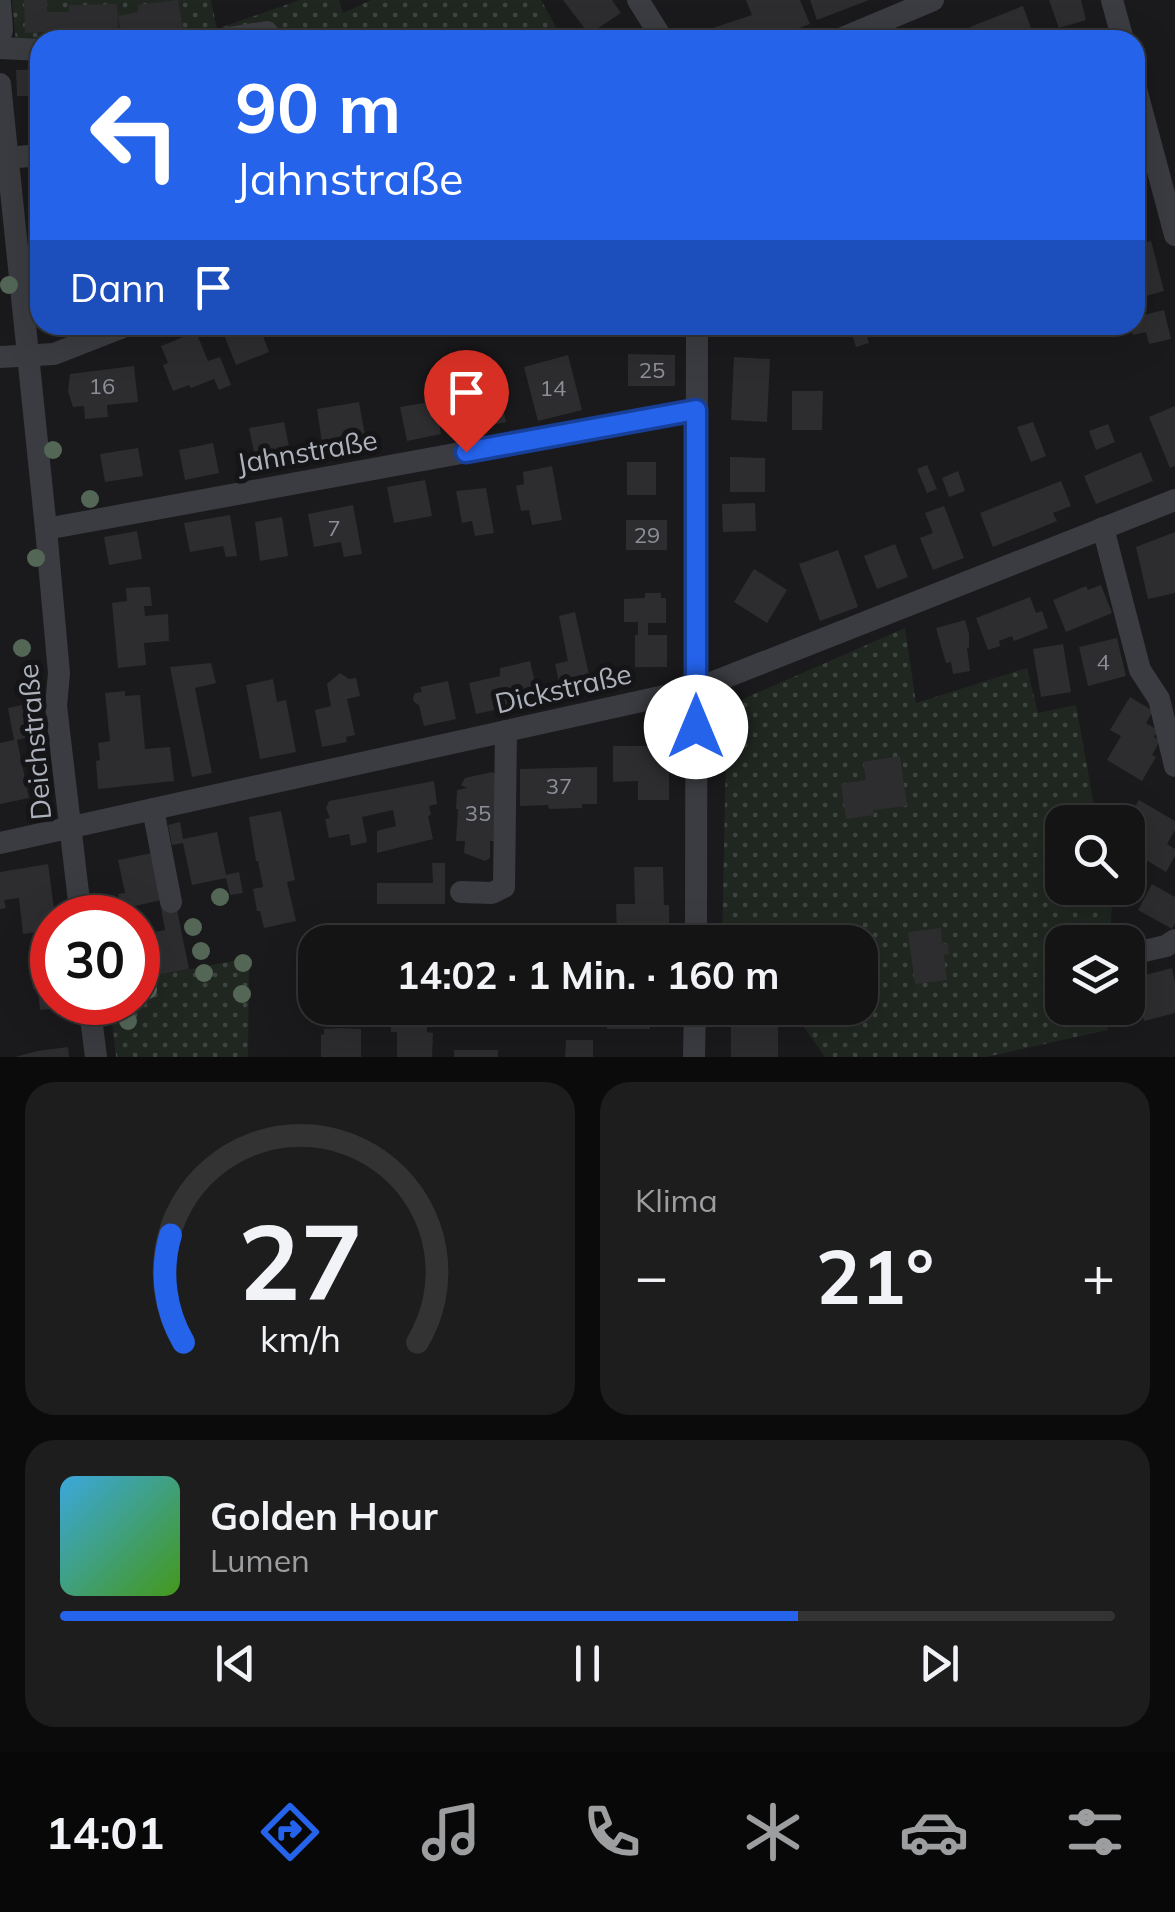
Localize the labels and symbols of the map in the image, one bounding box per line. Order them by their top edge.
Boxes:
pin [424,350,509,453]
house number: 25 [639,356,665,384]
house number: 16 [89,372,115,400]
house number: 14 [540,374,566,402]
street label: Jahnstraße [234,421,380,481]
house number: 7 [327,514,341,542]
house number: 29 [634,521,660,549]
house number: 4 [1096,648,1110,676]
street label: Dickstraße [491,655,635,721]
street label: Deichstraße [10,663,58,821]
position arrow [644,675,748,779]
house number: 37 [546,772,572,800]
house number: 35 [465,799,491,827]
speed limit sign: 30 [30,895,160,1025]

